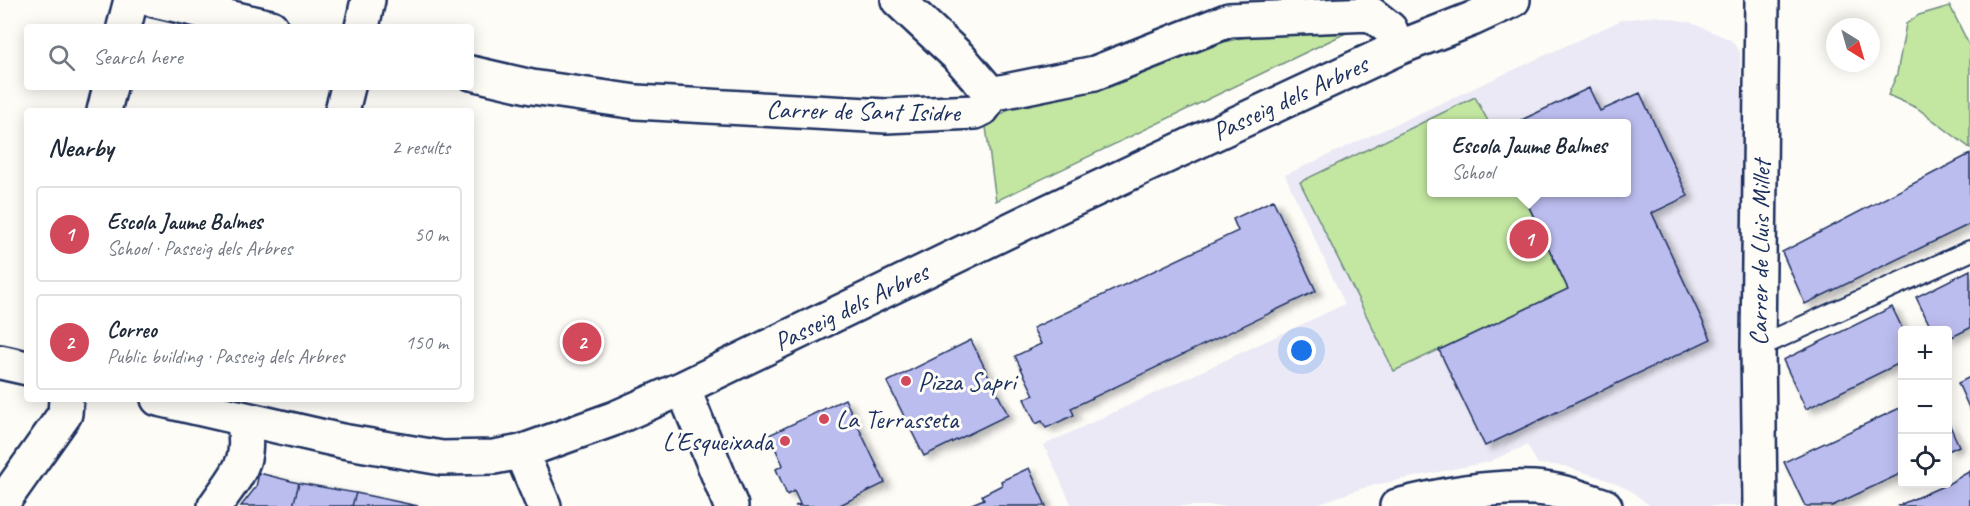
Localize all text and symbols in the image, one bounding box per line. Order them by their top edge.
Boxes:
north arrow [1826,18,1880,72]
search box [24,24,474,90]
icon: search [45,41,78,74]
text: Search here [93,43,183,71]
street label: Passeig dels Arbres [1207,47,1375,148]
street label: Carrer de Sant Isidre [766,93,962,129]
popup [1427,119,1631,197]
text: Nearby [48,131,113,164]
text: Escola Jaume Balmes [1451,132,1607,160]
text: 2 results [391,135,450,160]
street label: Carrer de Lluis Millet [1742,156,1778,346]
text: School [1451,160,1494,185]
text: Escola Jaume Balmes [107,208,262,236]
pin: 1 [1510,216,1549,262]
text: 1 [65,222,74,247]
text: 50 m [414,222,448,247]
text: School · Passeig dels Arbres [107,236,292,261]
street label: Passeig dels Arbres [769,255,935,359]
text: Correo [107,316,157,344]
pin: 2 [562,320,602,364]
map controls [1898,326,1952,488]
button: + [1898,326,1952,380]
text: 2 [65,330,74,355]
text: 150 m [405,330,448,355]
your location [1287,336,1316,365]
text: Public building · Passeig dels Arbres [107,344,344,369]
place label: Pizza Sapri [918,365,1019,398]
marker: Pizza Sapri [899,374,913,388]
button: − [1898,380,1952,434]
place label: La Terrasseta [836,403,960,436]
marker: La Terrasseta [817,412,831,426]
place label: L'Esqueixada [663,425,775,458]
marker: L'Esqueixada [778,434,792,448]
button: locate [1898,434,1952,488]

